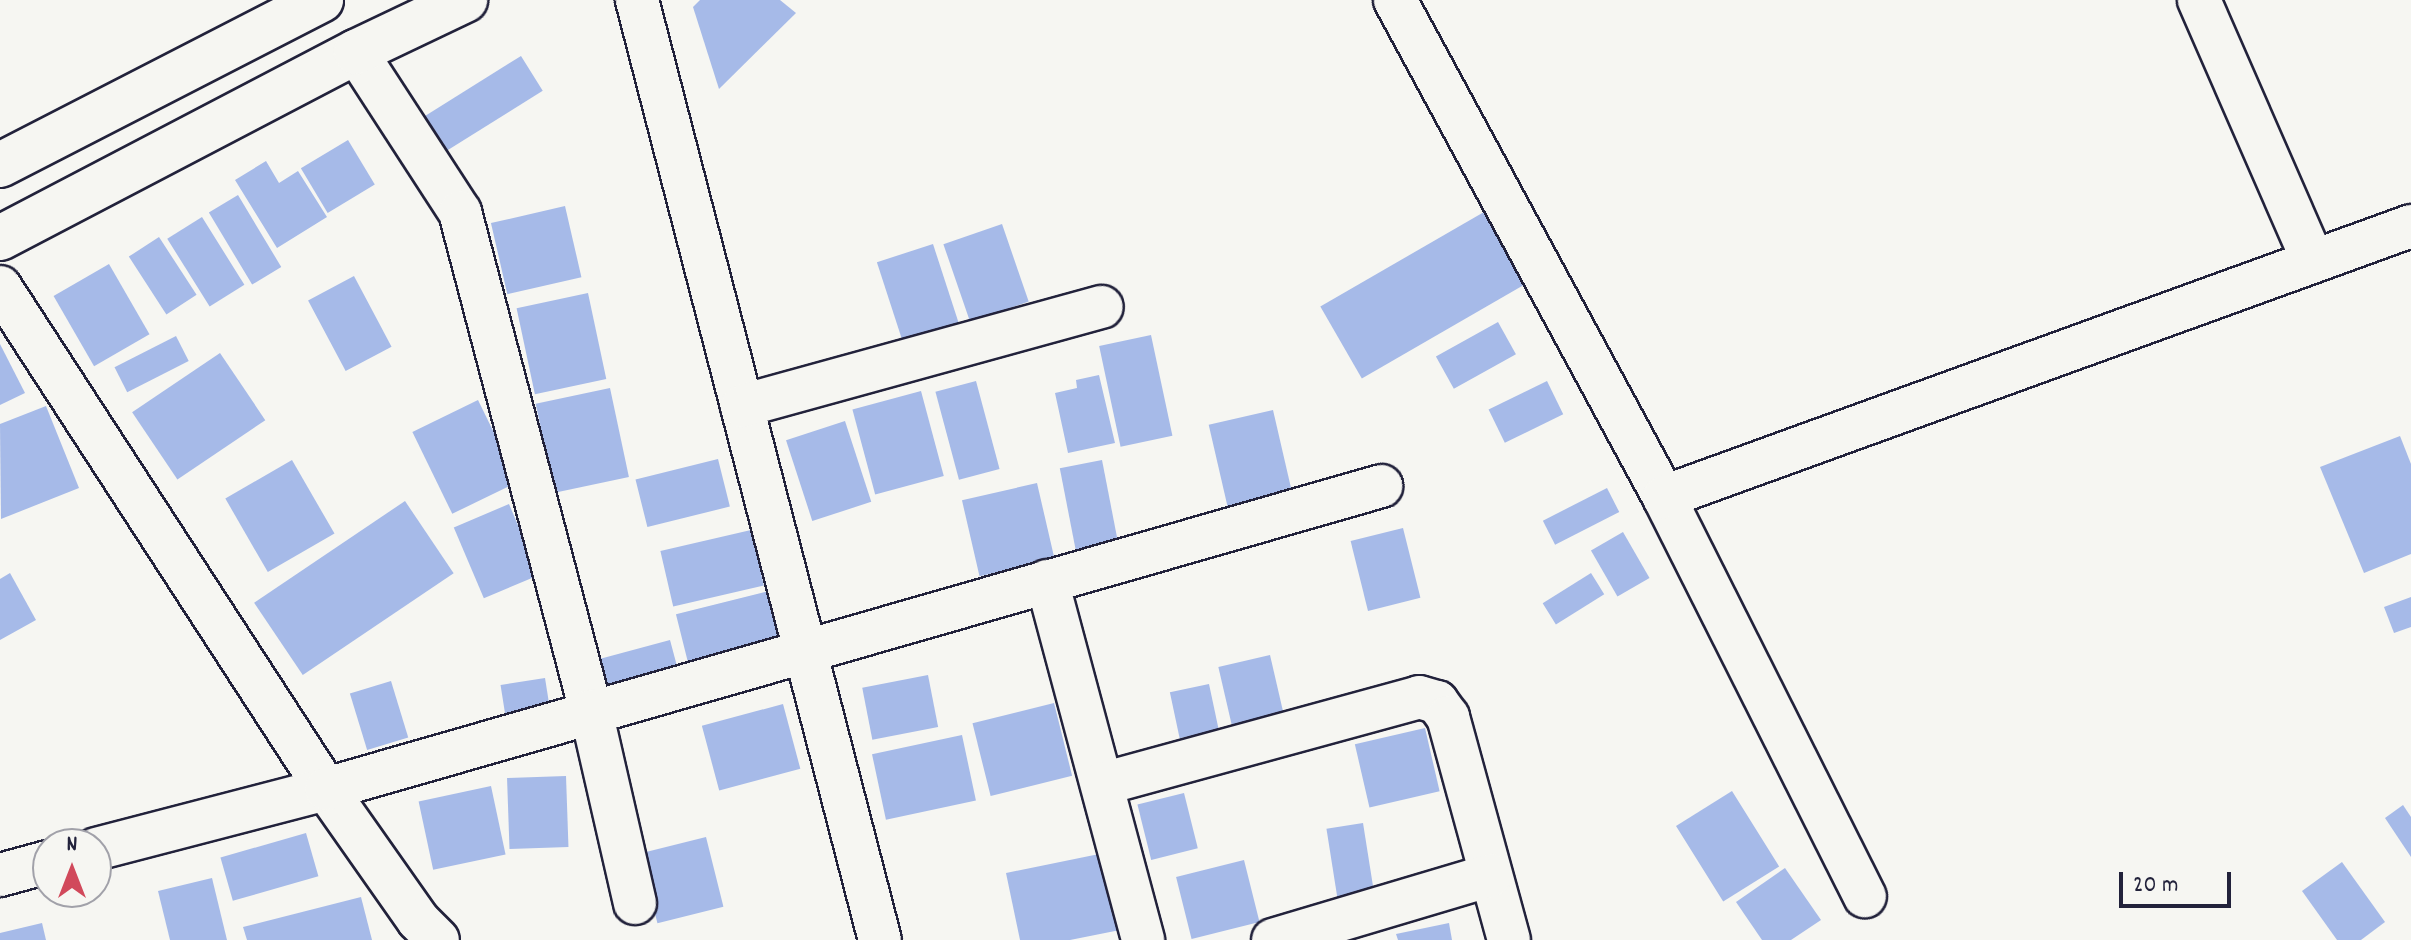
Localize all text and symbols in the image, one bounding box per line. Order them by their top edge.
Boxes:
north arrow [32,828,112,908]
text: N [67,830,77,861]
scale bar [2123,856,2235,906]
text: 20 m [2133,869,2179,903]

